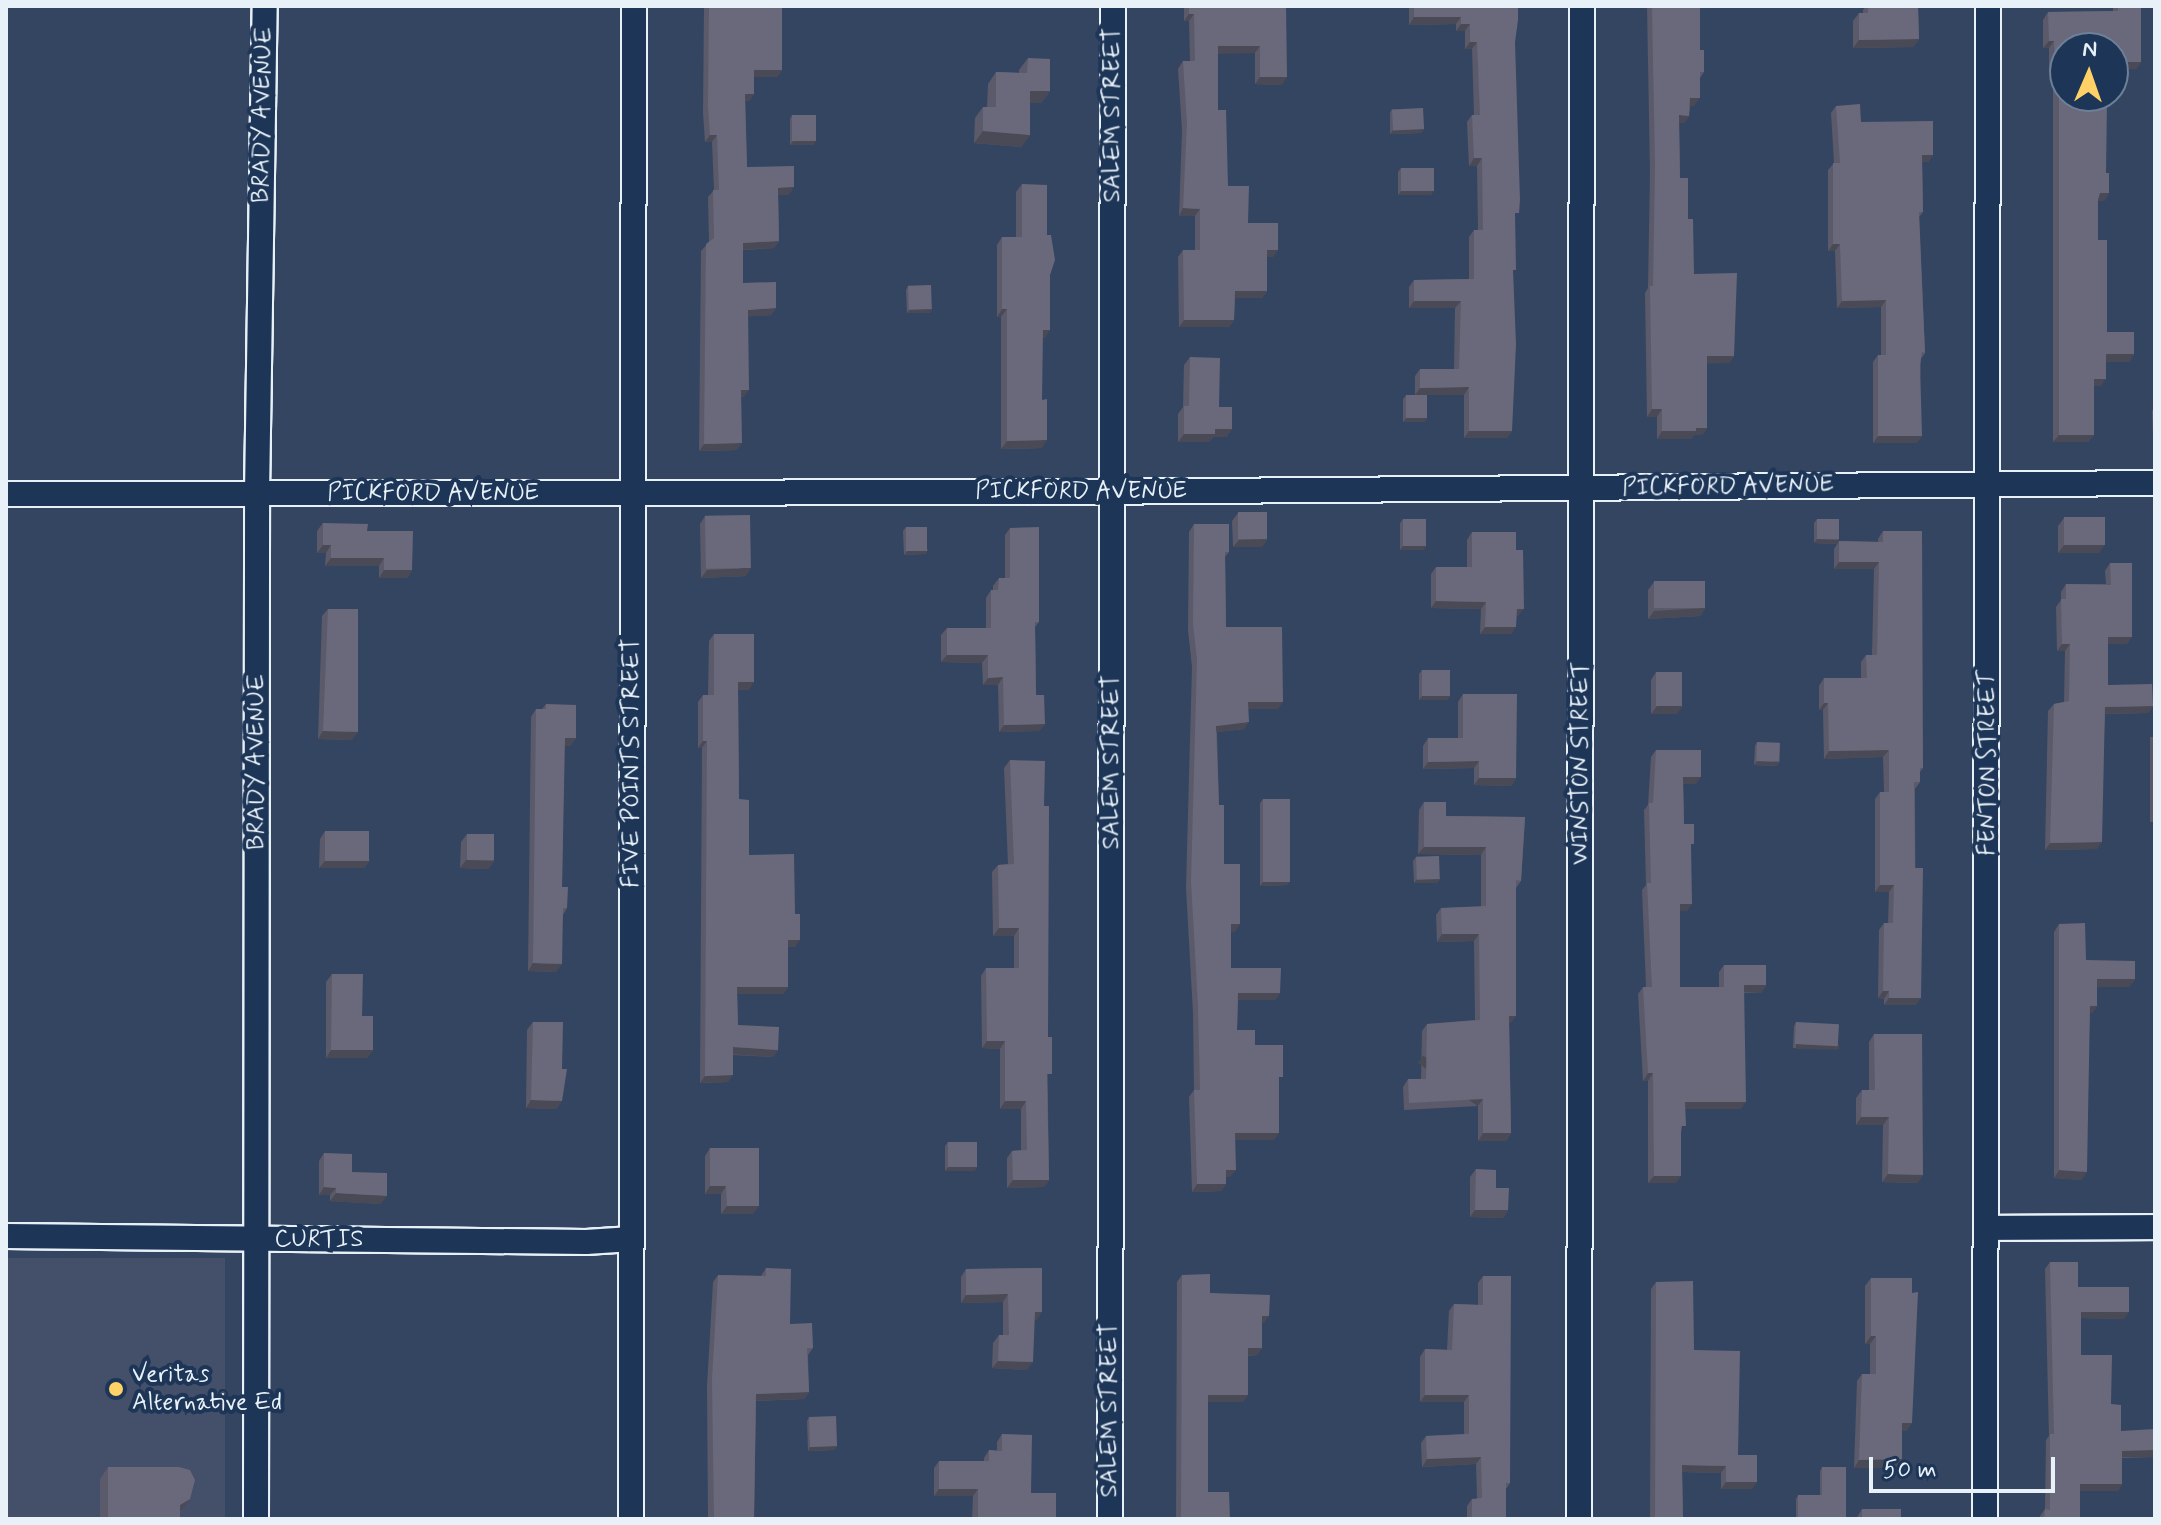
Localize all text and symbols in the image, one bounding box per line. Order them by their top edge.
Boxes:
street label: BRADY AVENUE [247,26,279,204]
street label: SALEM STREET [1099,27,1127,203]
north arrow [2049,32,2129,112]
text: N [2082,36,2098,64]
street label: PICKFORD AVENUE [1621,471,1835,503]
street label: PICKFORD AVENUE [974,478,1188,506]
street label: PICKFORD AVENUE [326,480,540,508]
street label: FIVE POINTS STREET [618,637,646,889]
street label: WINSTON STREET [1567,660,1595,866]
street label: FENTON STREET [1974,670,2002,856]
street label: BRADY AVENUE [243,673,271,851]
street label: SALEM STREET [1098,674,1126,850]
street label: CURTIS [274,1226,364,1254]
street label: SALEM STREET [1096,1322,1124,1498]
place label: Veritas Alternative Ed [132,1361,279,1417]
marker: Veritas Alternative Ed [107,1380,125,1398]
scale bar [1873,1441,2059,1491]
text: 50 m [1883,1455,1937,1486]

